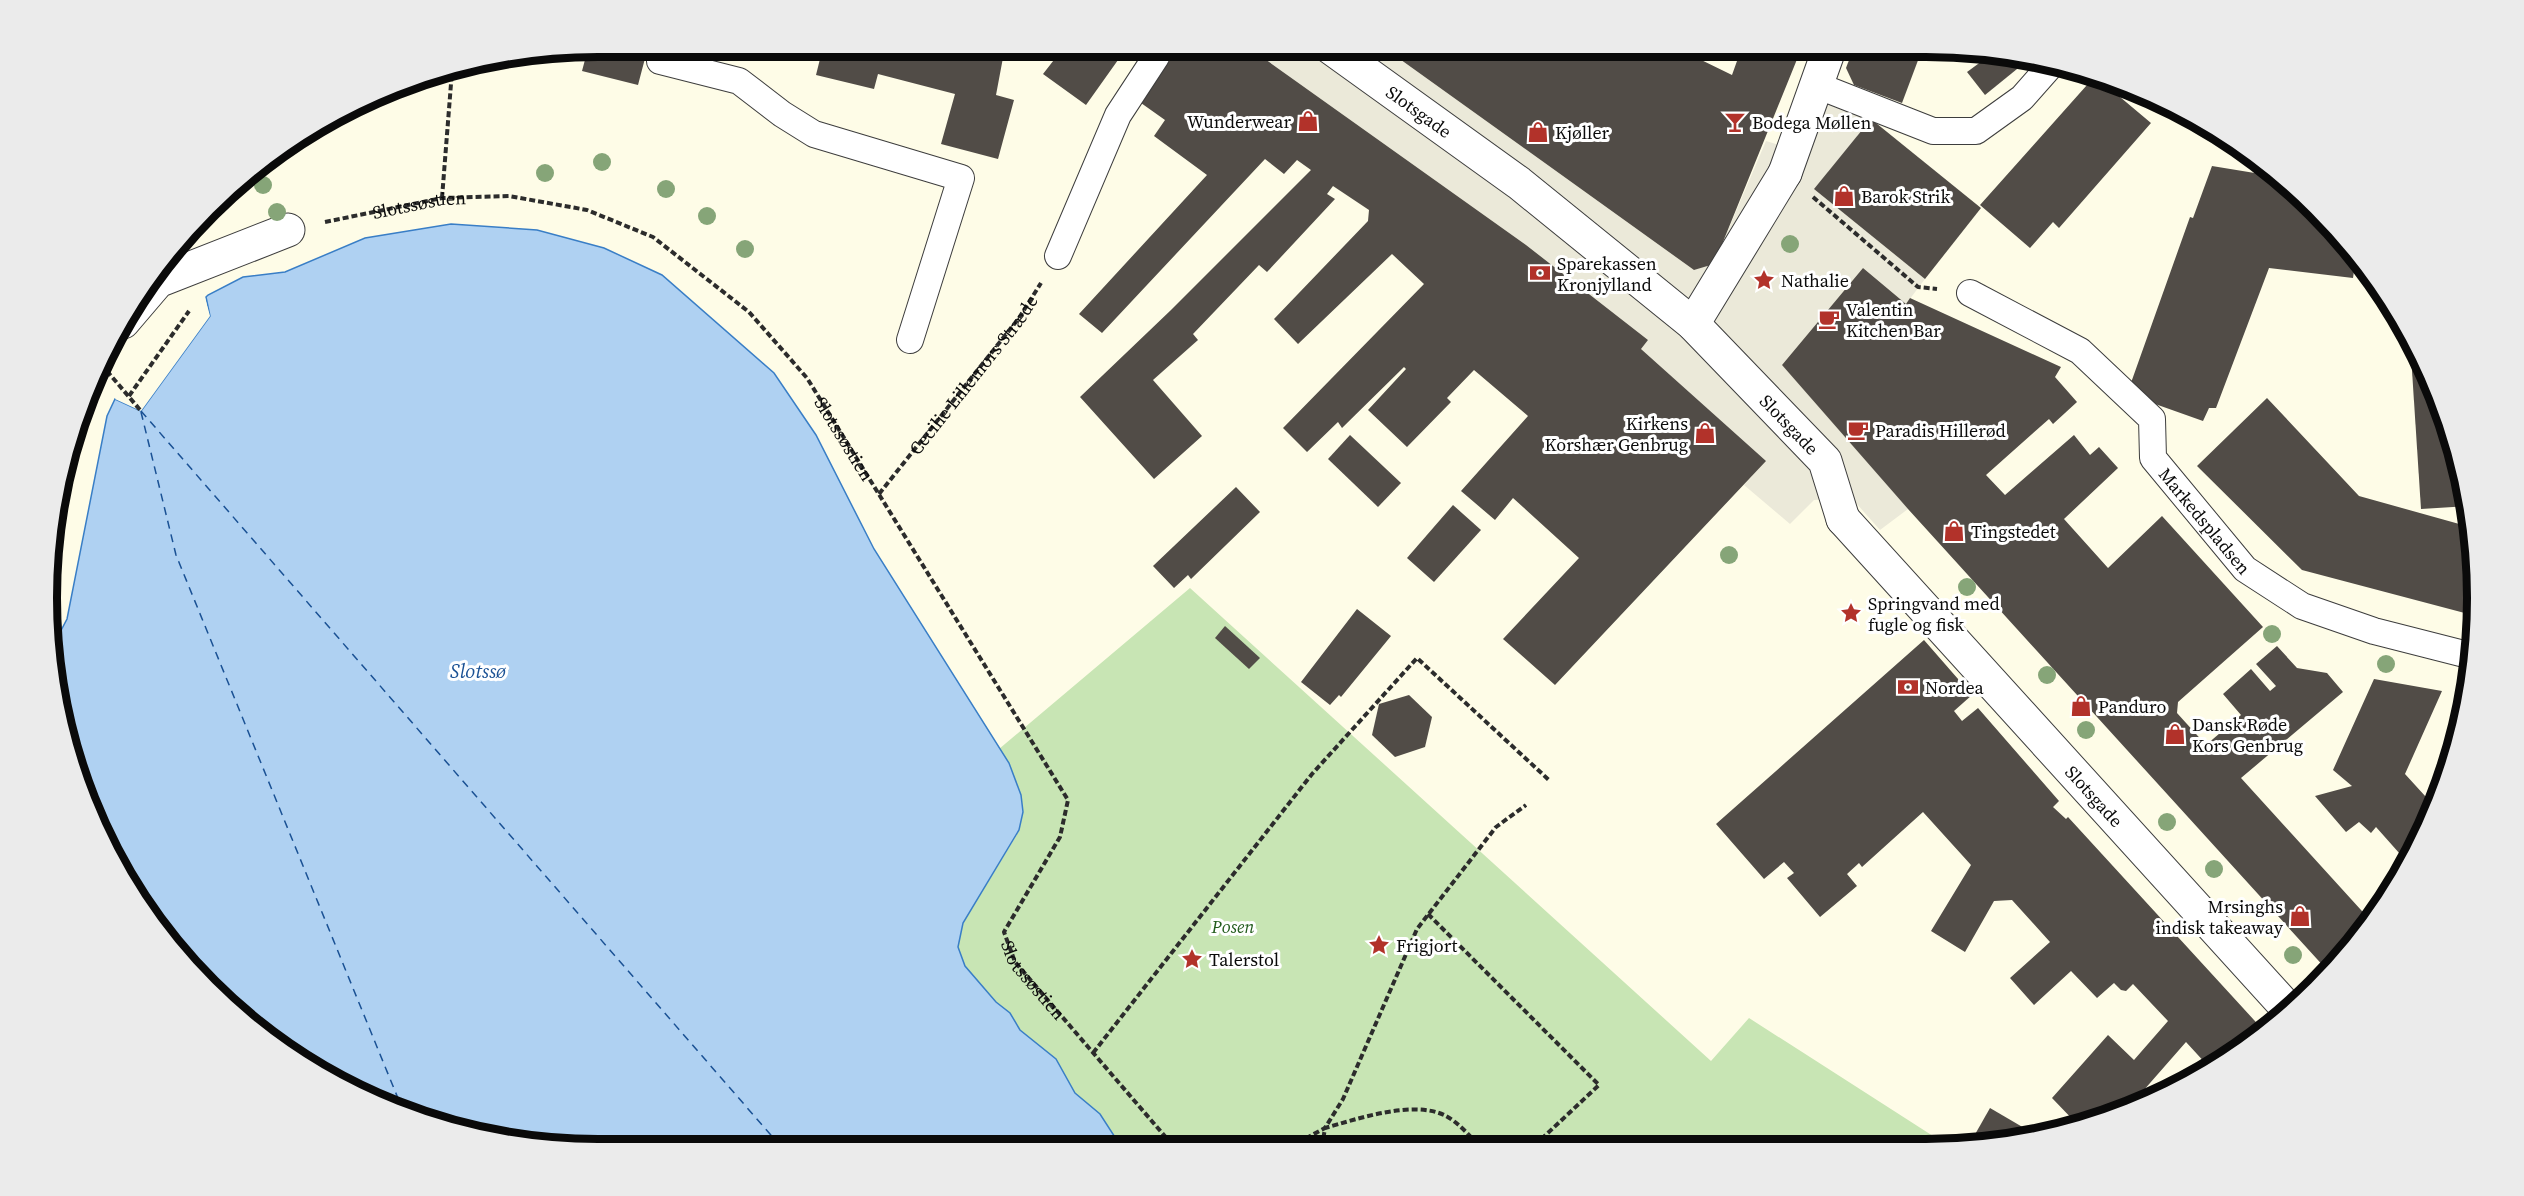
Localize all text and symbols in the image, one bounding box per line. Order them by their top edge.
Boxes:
street label: Slotsgade [1381,79,1457,143]
place label: Wunderwear [1187,109,1291,134]
shop icon: Wunderwear [1296,109,1320,133]
bar icon: Bodega Møllen [1723,110,1747,134]
place label: Bodega Møllen [1752,110,1871,135]
shop icon: Kjøller [1526,120,1550,144]
place label: Kjøller [1555,120,1610,145]
shop icon: Barok Strik [1832,184,1856,208]
place label: Barok Strik [1861,184,1950,209]
street label: Slotssøstien [370,185,466,224]
place label: Sparekassen Kronjylland [1557,251,1657,297]
bank icon: Sparekassen Kronjylland [1528,261,1552,285]
place icon: Nathalie [1752,268,1776,292]
place label: Nathalie [1781,268,1849,293]
street label: Cecilie Lillemors Stræde [903,290,1043,460]
place label: Valentin Kitchen Bar [1846,297,1941,343]
cafe icon: Valentin Kitchen Bar [1817,307,1841,331]
street label: Slotsgade [1754,388,1825,460]
street label: Slotssøstien [809,392,880,486]
place label: Kirkens Korshær Genbrug [1545,411,1688,457]
cafe icon: Paradis Hillerød [1846,418,1870,442]
place label: Paradis Hillerød [1875,418,2006,443]
shop icon: Kirkens Korshær Genbrug [1693,421,1717,445]
street label: Markedspladsen [2153,462,2257,580]
shop icon: Tingstedet [1942,519,1966,543]
place label: Tingstedet [1971,519,2056,544]
place label: Springvand med fugle og fisk [1868,591,2000,637]
place icon: Springvand med fugle og fisk [1839,601,1863,625]
water label: Slotssø [450,657,507,685]
bank icon: Nordea [1896,675,1920,699]
place label: Nordea [1925,675,1985,700]
shop icon: Panduro [2069,694,2093,718]
place label: Panduro [2098,694,2167,719]
place label: Dansk Røde Kors Genbrug [2192,712,2303,758]
shop icon: Dansk Røde Kors Genbrug [2163,722,2187,746]
street label: Slotsgade [2060,760,2129,832]
place label: Mrsinghs indisk takeaway [2156,894,2284,940]
shop icon: Mrsinghs indisk takeaway [2288,904,2312,928]
park label: Posen [1211,914,1254,939]
place icon: Frigjort [1367,933,1391,957]
place label: Frigjort [1396,933,1458,958]
street label: Slotssøstien [996,937,1072,1025]
place icon: Talerstol [1180,947,1204,971]
place label: Talerstol [1209,947,1279,972]

